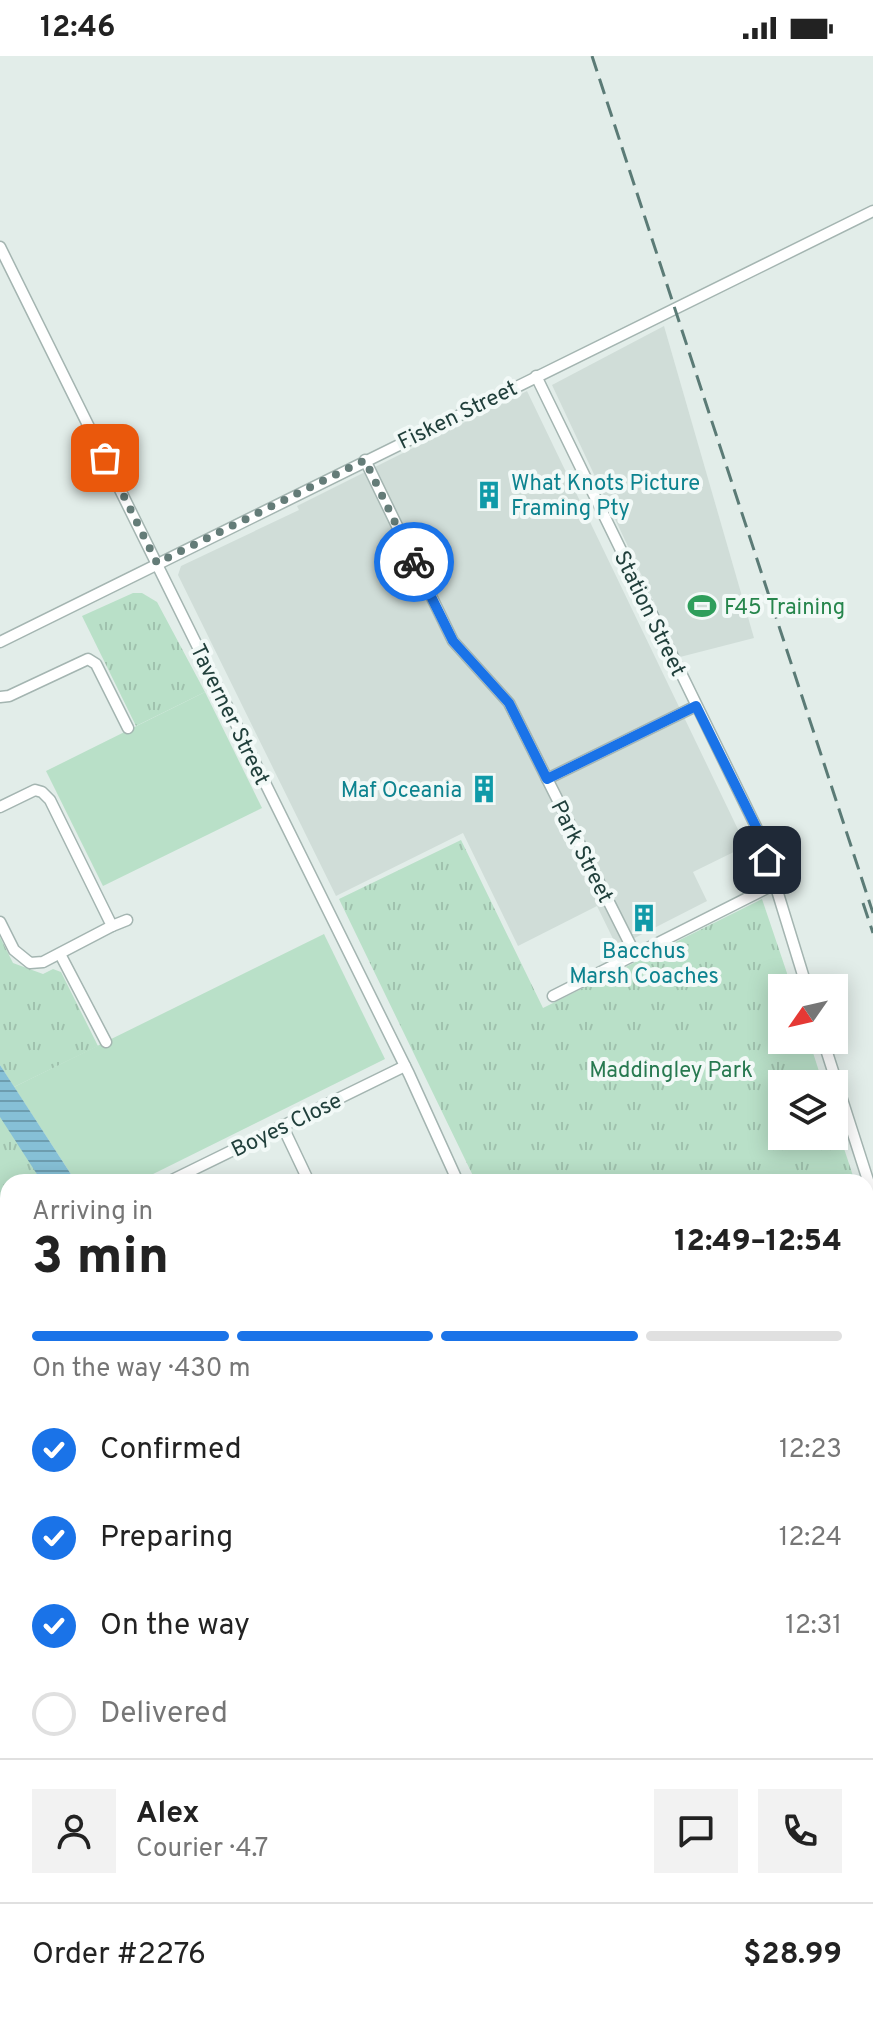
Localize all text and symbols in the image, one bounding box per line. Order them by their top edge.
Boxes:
text: 12:46 [40,10,115,47]
street label: Fisken Street [394,376,522,457]
pin [71,424,139,492]
icon: bag [83,436,127,480]
place label: What Knots Picture Framing Pty [511,471,700,523]
building icon: What Knots Picture Framing Pty [474,480,504,510]
courier [374,522,454,602]
icon: bike [392,540,436,584]
street label: Station Street [607,547,691,681]
sports icon: F45 Training [687,591,717,621]
place label: F45 Training [724,595,845,622]
street label: Taverner Street [183,640,275,790]
building icon: Maf Oceania [469,774,499,804]
place label: Maf Oceania [341,778,462,805]
street label: Park Street [544,796,618,908]
pin [733,826,801,894]
icon: home [745,838,789,882]
building icon: Bacchus Marsh Coaches [629,903,659,933]
place label: Bacchus Marsh Coaches [569,939,719,991]
north arrow [768,974,848,1054]
map controls [768,974,848,1150]
park label: Maddingley Park [589,1058,753,1085]
button: layers [768,1070,848,1150]
street label: Boyes Close [228,1088,347,1165]
text: Arriving in [32,1196,153,1229]
text: 12:49–12:54 [674,1224,842,1261]
text: 3 min [32,1226,169,1292]
text: On the way · 430 m [32,1353,251,1386]
icon: check [32,1428,76,1472]
text: Confirmed [100,1432,242,1469]
text: 12:23 [779,1434,842,1467]
icon: check [32,1516,76,1560]
text: Preparing [100,1520,233,1557]
text: 12:24 [779,1522,842,1555]
icon: check [32,1604,76,1648]
text: On the way [100,1608,250,1645]
text: 12:31 [785,1610,842,1643]
text: Delivered [100,1696,228,1733]
button: person [32,1789,116,1873]
button: chat [654,1789,738,1873]
button: phone [758,1789,842,1873]
text: Alex [136,1796,200,1833]
text: Courier · 4.7 [136,1833,268,1866]
text: Order #2276 [32,1937,206,1974]
text: $28.99 [743,1937,842,1974]

